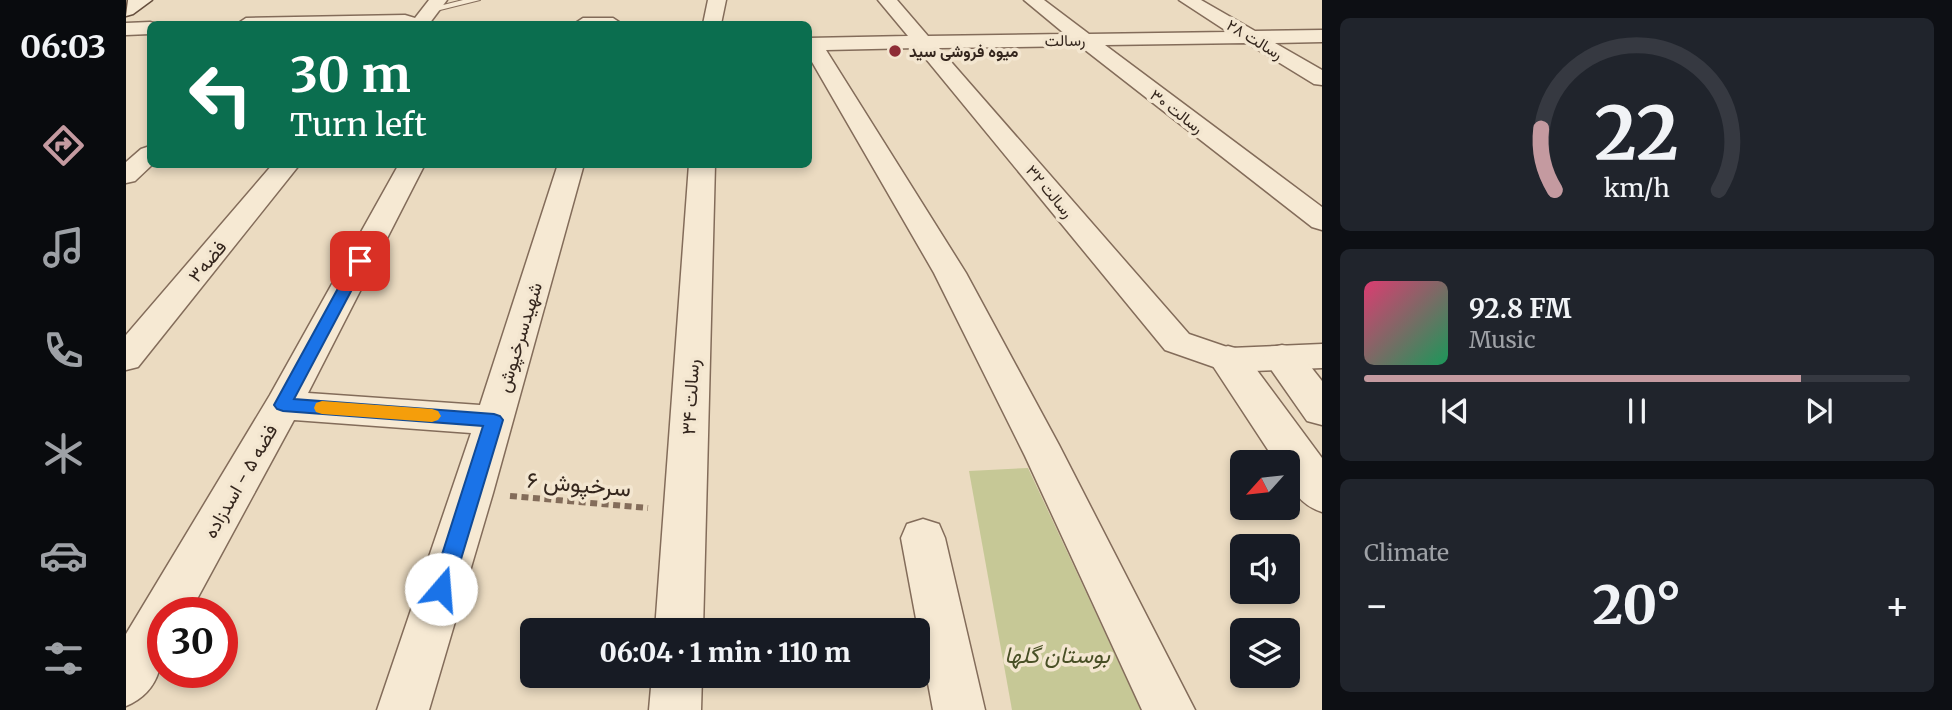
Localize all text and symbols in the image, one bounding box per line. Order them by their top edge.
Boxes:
street label: رسالت ۲۸ [1223,14,1287,64]
text: 06:03 [20,27,106,67]
street label: رسالت [1045,30,1085,51]
place label: میوه فروشی سید [909,41,1019,62]
marker: میوه فروشی سید [887,43,903,59]
text: 30 m [290,44,411,105]
icon: left [175,49,266,140]
street label: رسالت ۳۰ [1146,84,1208,138]
text: 22 [1595,89,1679,181]
text: Turn left [290,105,427,145]
icon: directions [39,121,88,170]
street label: رسالت ۳۲ [1021,160,1078,222]
text: km/h [1604,172,1670,204]
icon: music [39,223,88,272]
pin [330,231,390,291]
street label: فضه۳ [183,235,231,287]
icon: arrive [341,242,379,280]
street label: شهیدسرخپوش [491,279,549,396]
text: 92.8 FM [1469,292,1572,325]
text: Music [1469,325,1536,354]
icon: phone [39,326,88,375]
street label: رسالت ۳۴ [676,358,704,436]
icon: previous [1436,392,1474,430]
icon: pause [1618,392,1656,430]
icon: next [1800,392,1838,430]
street label: فضه ۵ - اسدزاده [198,420,282,542]
icon: climate [39,429,88,478]
north arrow [1230,450,1300,520]
map controls [1230,450,1300,688]
street label: سرخپوش ۶ [526,465,632,504]
icon: car [39,531,88,580]
button: sound [1230,534,1300,604]
text: Climate [1364,538,1449,567]
position arrow [404,552,478,626]
text: 20° [1593,573,1681,638]
text: − [1364,582,1389,629]
text: + [1885,582,1910,629]
speed limit sign: 30 [147,597,238,688]
button: layers [1230,618,1300,688]
icon: filters [39,634,88,683]
text: 06:04 · 1 min · 110 m [600,636,851,669]
park label: بوستان گلها [1004,640,1111,670]

